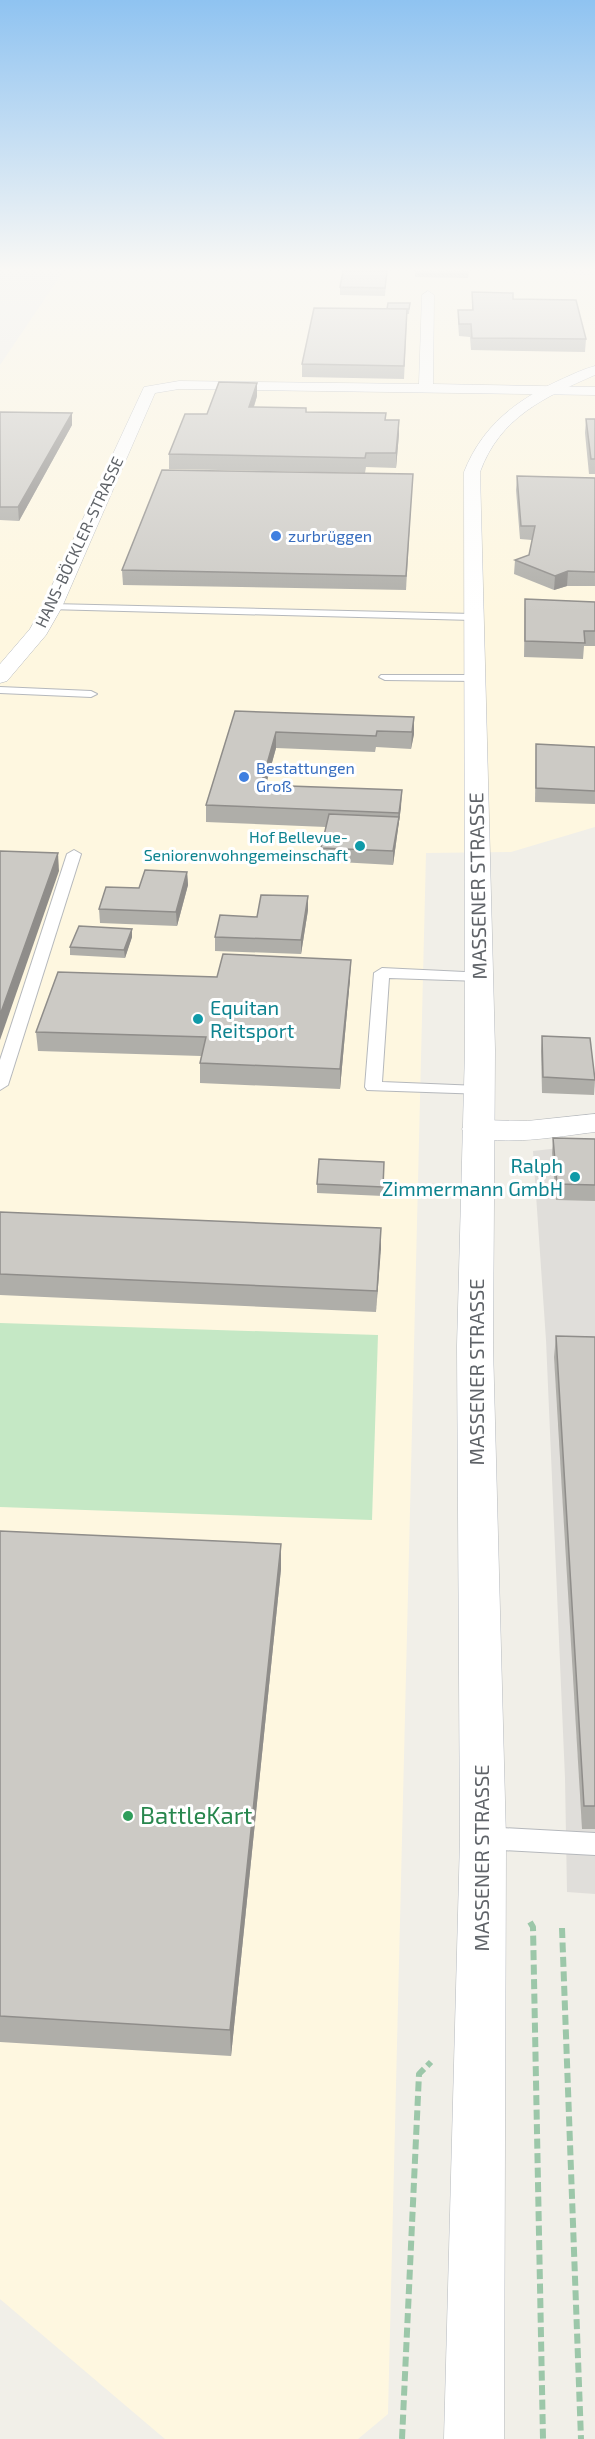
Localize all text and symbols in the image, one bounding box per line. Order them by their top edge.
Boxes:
street label: HANS-BÖCKLER-STRASSE [31,453,127,630]
place label: zurbrüggen [288,526,372,545]
marker: zurbrüggen [269,529,283,543]
place label: Bestattungen Groß [256,758,355,795]
marker: Bestattungen Groß [237,770,251,784]
street label: MASSENER STRASSE [463,792,491,980]
place label: Hof Bellevue- Seniorenwohngemeinschaft [144,827,348,864]
marker: Hof Bellevue- Seniorenwohngemeinschaft [353,839,367,853]
place label: Equitan Reitsport [210,995,295,1042]
marker: Equitan Reitsport [191,1012,205,1026]
place label: Ralph Zimmermann GmbH [382,1153,563,1200]
marker: Ralph Zimmermann GmbH [568,1170,582,1184]
street label: MASSENER STRASSE [464,1278,488,1466]
street label: MASSENER STRASSE [469,1764,493,1952]
place label: BattleKart [140,1800,253,1829]
marker: BattleKart [121,1809,135,1823]

